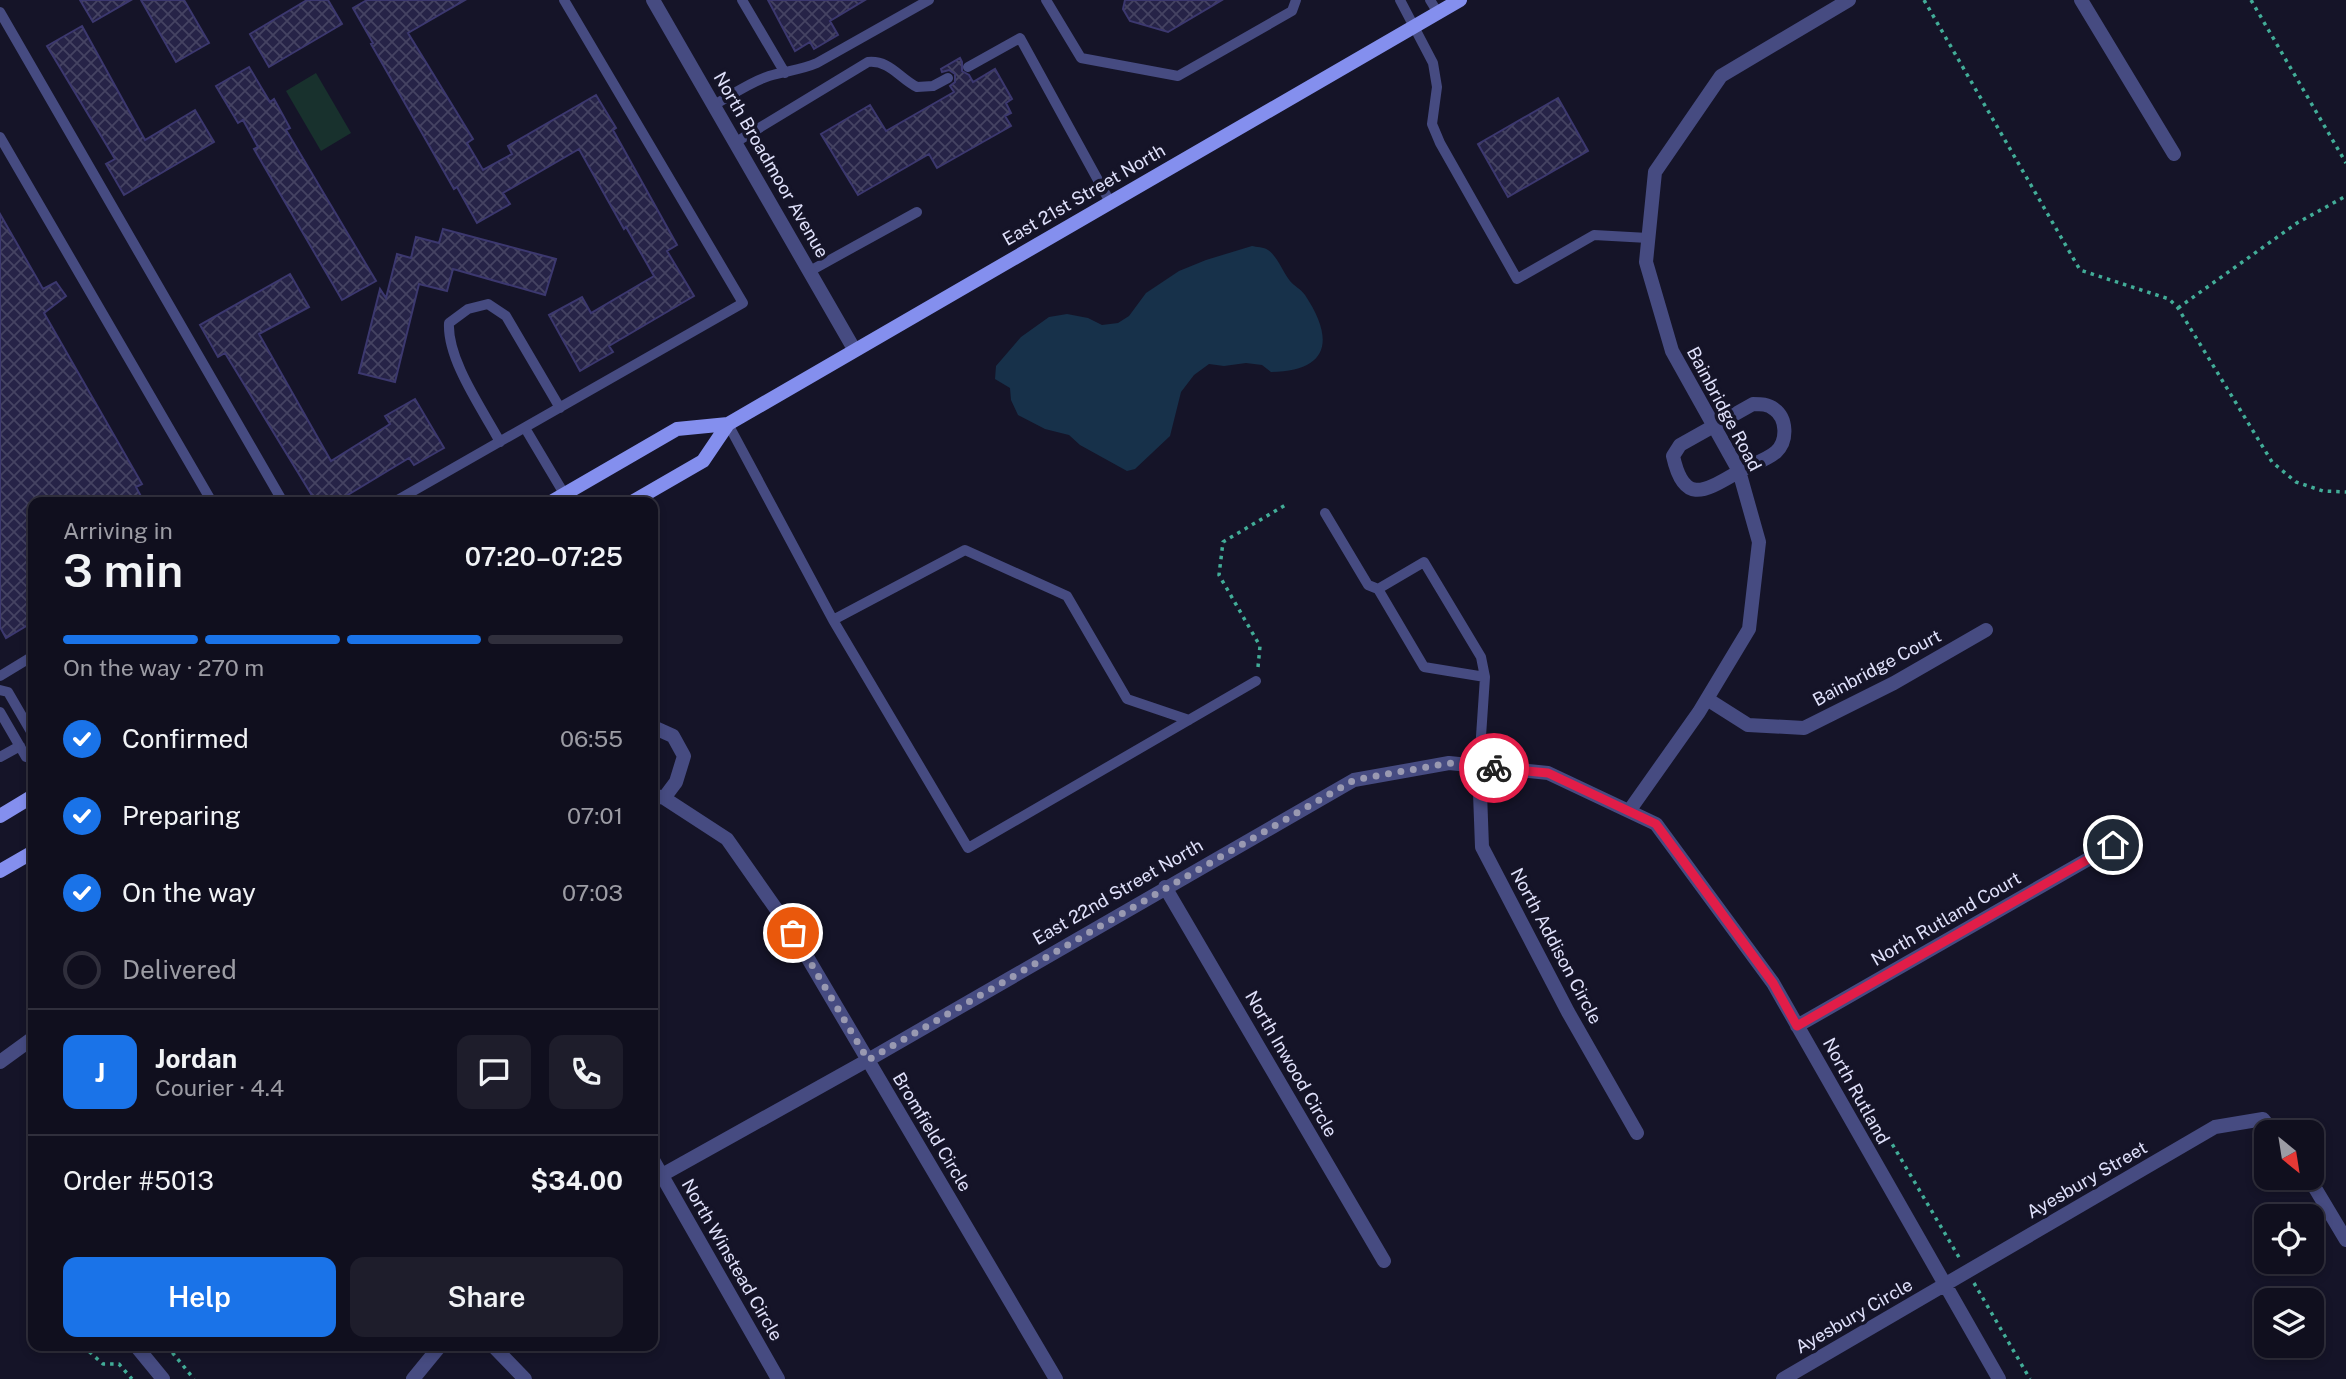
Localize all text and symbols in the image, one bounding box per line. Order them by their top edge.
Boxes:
street label: North Broadmoor Avenue [710,68,833,261]
street label: East 21st Street North [999,139,1169,250]
street label: Bainbridge Road [1683,343,1766,475]
text: Arriving in [63,517,173,544]
text: 07:20–07:25 [465,541,623,572]
text: 3 min [63,543,183,597]
street label: Bainbridge Court [1809,625,1944,710]
text: On the way · 270 m [63,654,264,681]
icon: check [63,720,101,758]
text: Confirmed [122,723,249,754]
text: 06:55 [560,725,623,752]
courier [1459,733,1529,803]
icon: bike [1475,749,1513,787]
icon: check [63,797,101,835]
text: Preparing [122,800,241,831]
text: 07:01 [567,802,623,829]
pin [2083,815,2143,875]
icon: home [2094,826,2132,864]
street label: East 22nd Street North [1029,834,1207,949]
street label: North Addison Circle [1506,864,1606,1027]
street label: North Rutland Court [1867,867,2024,970]
icon: check [63,874,101,912]
text: On the way [122,877,256,908]
text: 07:03 [562,879,623,906]
pin [763,903,823,963]
icon: bag [774,914,812,952]
text: Delivered [122,954,237,985]
street label: North Inwood Circle [1241,987,1342,1141]
street label: North Rutland [1819,1034,1894,1147]
button: chat [457,1035,531,1109]
button: phone [549,1035,623,1109]
text: Jordan [155,1043,237,1074]
text: J [95,1057,105,1088]
street label: Bromfield Circle [889,1069,976,1195]
text: Courier · 4.4 [155,1074,284,1101]
north arrow [2254,1120,2324,1190]
map controls [2254,1120,2324,1358]
street label: Ayesbury Street [2023,1137,2151,1223]
text: Order #5013 [63,1165,214,1196]
text: $34.00 [531,1165,623,1196]
street label: North Winstead Circle [678,1175,787,1344]
button: locate [2254,1204,2324,1274]
button: Help [63,1257,336,1337]
button: Share [350,1257,623,1337]
street label: Ayesbury Circle [1792,1274,1916,1358]
button: layers [2254,1288,2324,1358]

